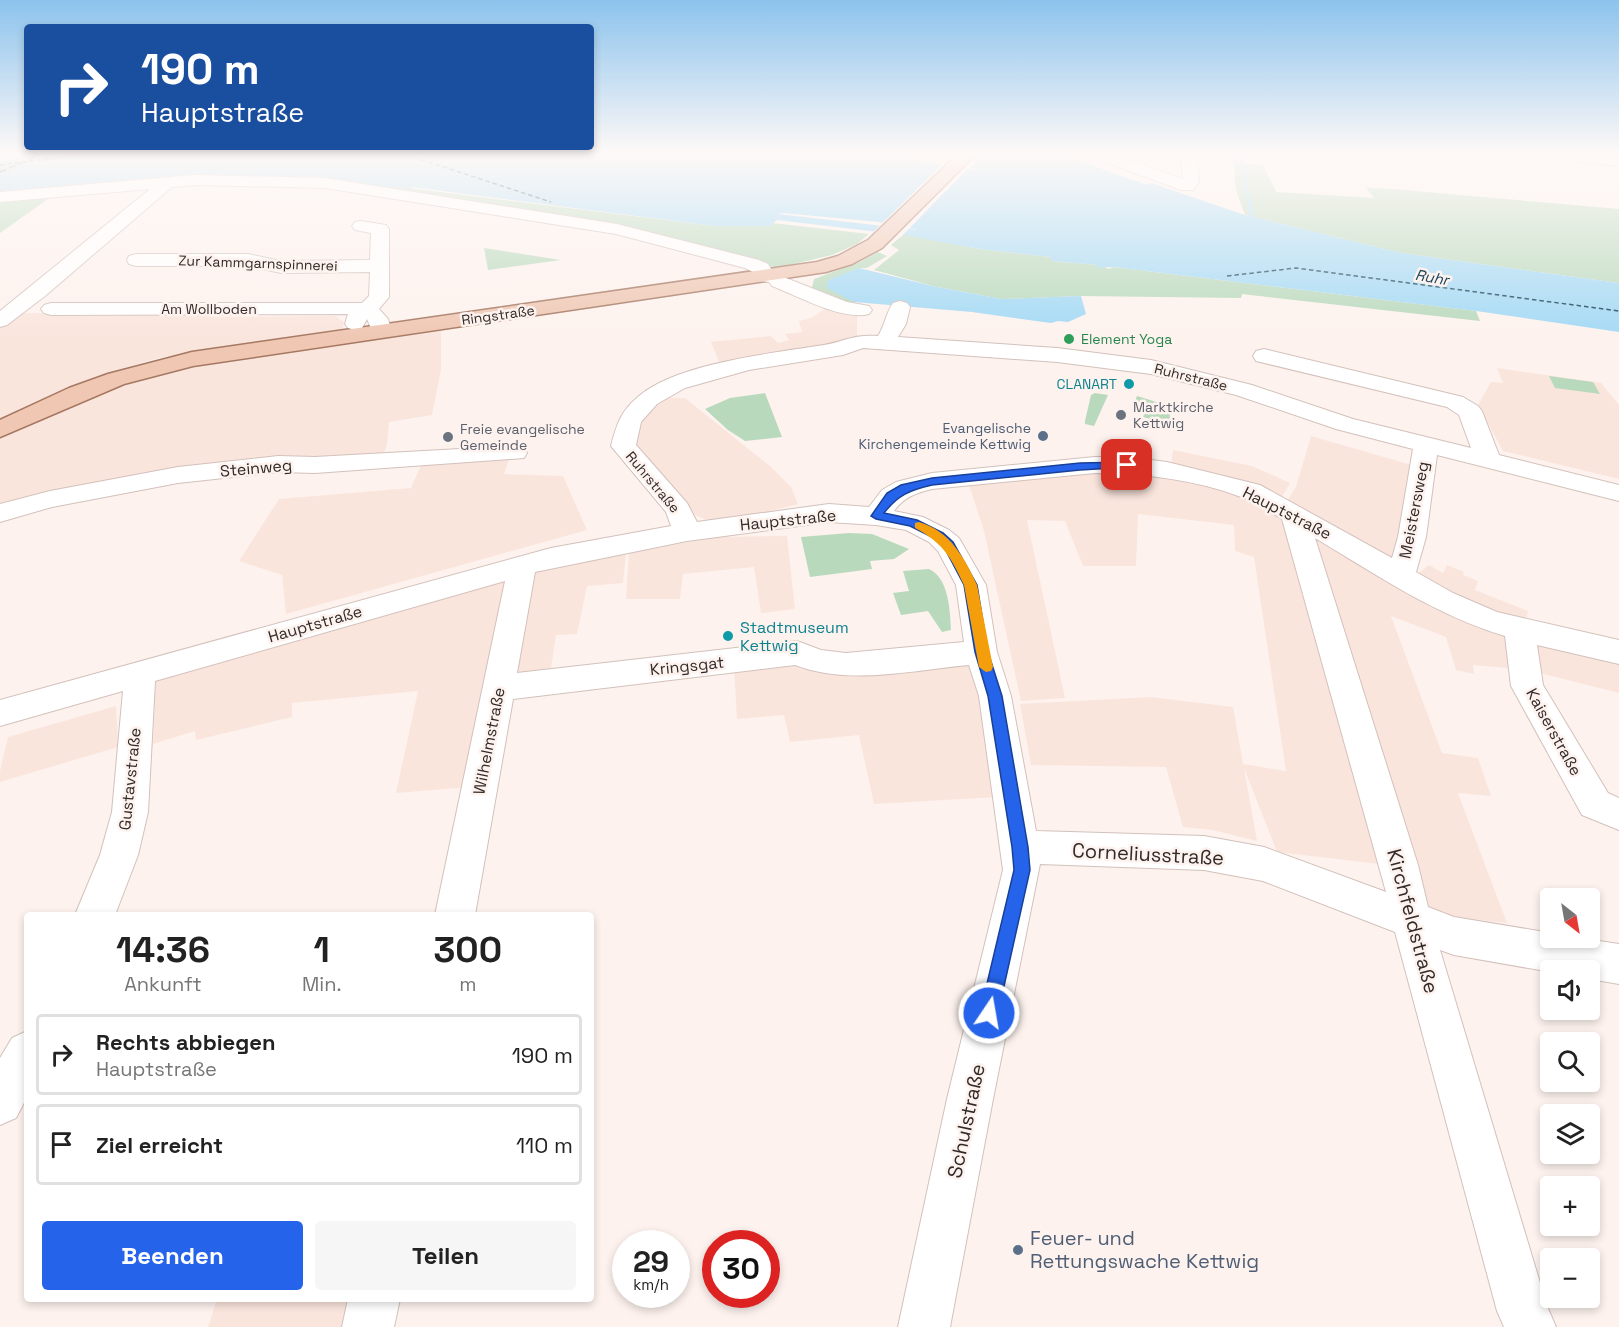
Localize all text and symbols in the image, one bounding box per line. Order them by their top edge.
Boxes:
text: 190 m [141,43,260,96]
icon: right [42,48,120,126]
text: Hauptstraße [141,95,304,130]
street label: Zur Kammgarnspinnerei [178,251,338,275]
water label: Ruhr [1414,265,1451,289]
street label: Am Wollboden [161,300,257,318]
street label: Ringstraße [460,301,536,329]
place label: Element Yoga [1081,330,1172,348]
marker: Element Yoga [1062,332,1076,346]
street label: Ruhrstraße [1152,359,1230,395]
place label: CLANART [1057,375,1117,393]
marker: CLANART [1122,377,1136,391]
place label: Marktkirche Kettwig [1133,398,1214,432]
marker: Marktkirche Kettwig [1114,408,1128,422]
place label: Evangelische Kirchengemeinde Kettwig [859,419,1031,453]
place label: Freie evangelische Gemeinde [460,420,585,454]
marker: Evangelische Kirchengemeinde Kettwig [1036,429,1050,443]
marker: Freie evangelische Gemeinde [441,430,455,444]
pin [1101,439,1152,490]
street label: Ruhrstraße [622,448,684,516]
icon: arrive [1110,448,1143,481]
street label: Steinweg [219,454,293,482]
street label: Meistersweg [1394,460,1434,560]
street label: Hauptstraße [1239,482,1335,544]
street label: Hauptstraße [739,505,837,535]
street label: Hauptstraße [266,601,364,647]
place label: Stadtmuseum Kettwig [740,617,849,656]
marker: Stadtmuseum Kettwig [721,629,735,643]
street label: Kringsgat [649,652,725,680]
street label: Kaiserstraße [1521,685,1587,779]
street label: Wilhelmstraße [468,686,510,796]
street label: Gustavstraße [114,727,146,831]
street label: Corneliusstraße [1071,837,1225,871]
street label: Kirchfeldstraße [1381,846,1445,996]
north arrow [1540,888,1600,948]
map controls [1540,888,1600,1308]
text: 14:36 [116,927,210,973]
text: 1 [314,927,330,973]
text: 300 [433,927,502,973]
button: sound [1540,960,1600,1020]
text: Ankunft [124,971,202,997]
text: Min. [302,971,342,997]
text: m [459,971,476,997]
position arrow [957,981,1021,1045]
text: Rechts abbiegen [96,1028,276,1056]
button: search [1540,1032,1600,1092]
icon: right [45,1038,78,1071]
text: 190 m [512,1041,573,1069]
text: Hauptstraße [96,1056,217,1082]
street label: Schulstraße [941,1062,991,1180]
button: layers [1540,1104,1600,1164]
icon: arrive [45,1128,78,1161]
text: Ziel erreicht [96,1131,223,1159]
text: 110 m [516,1131,573,1159]
button: + [1540,1176,1600,1236]
button: Beenden [42,1221,303,1290]
button: Teilen [315,1221,576,1290]
place label: Feuer- und Rettungswache Kettwig [1030,1225,1259,1274]
speed limit sign: 30 [702,1230,780,1308]
text: 29 [633,1242,669,1281]
marker: Feuer- und Rettungswache Kettwig [1011,1243,1025,1257]
button: − [1540,1248,1600,1308]
text: km/h [633,1275,669,1294]

